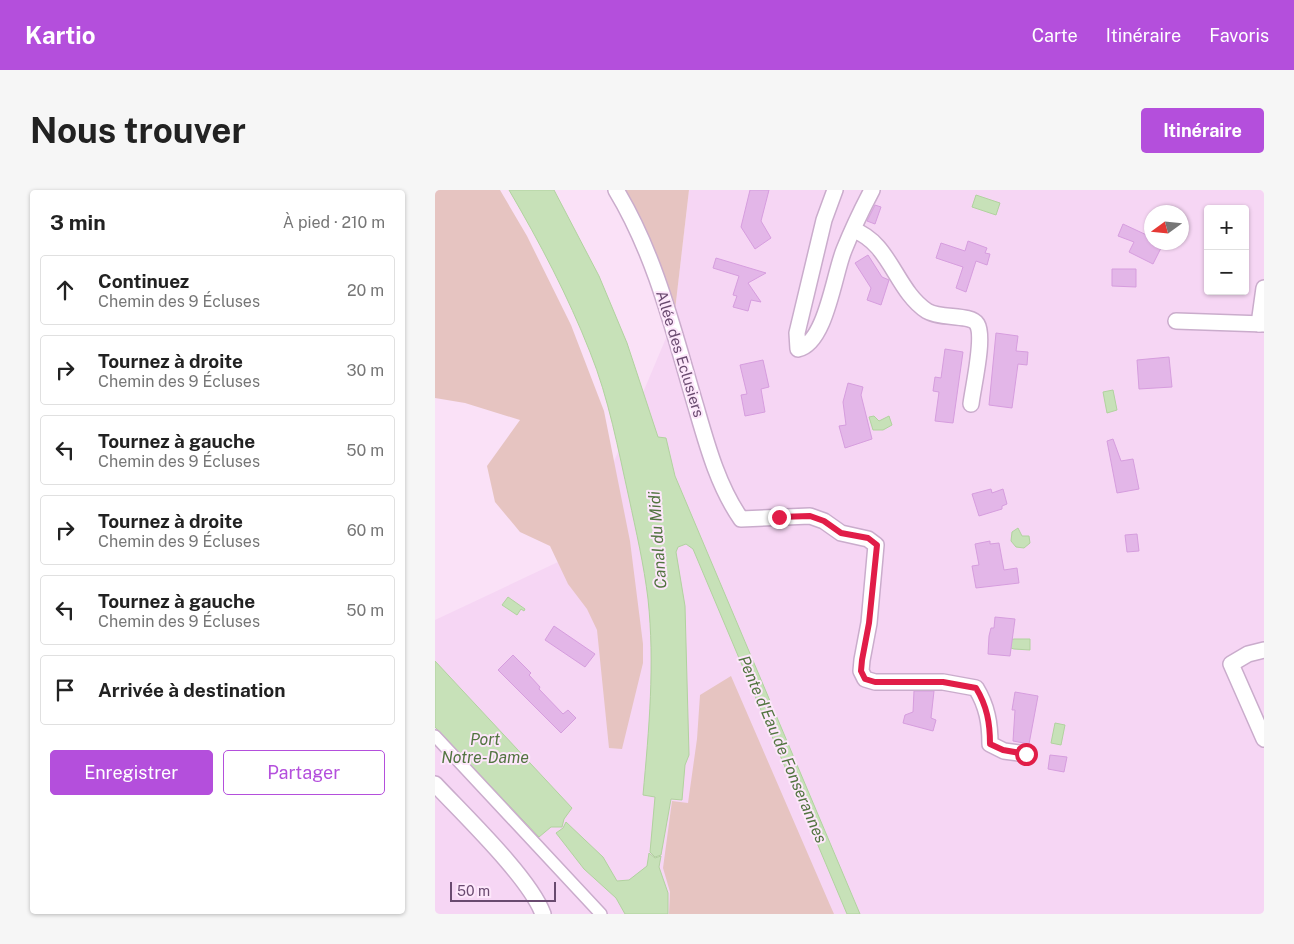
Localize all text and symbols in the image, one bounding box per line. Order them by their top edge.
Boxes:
text: Kartio [25,21,96,49]
text: Carte [1032,25,1078,46]
text: Itinéraire [1106,25,1181,46]
text: Favoris [1209,25,1269,46]
button: Itinéraire [1141,108,1264,153]
text: Nous trouver [30,110,246,151]
north arrow [1144,205,1189,250]
map controls [1204,205,1249,295]
button: + [1204,205,1249,250]
text: 3 min [50,210,106,235]
text: À pied · 210 m [283,213,385,232]
button: − [1204,250,1249,295]
text: Continuez [98,270,189,292]
icon: ahead [51,276,79,304]
text: 20 m [347,281,384,300]
street label: Allée des Eclusiers [653,288,708,419]
text: Chemin des 9 Écluses [98,292,260,311]
text: Tournez à droite [98,350,243,372]
icon: right [51,356,79,384]
text: 30 m [347,361,384,380]
text: Chemin des 9 Écluses [98,372,260,391]
text: Tournez à gauche [98,430,255,452]
icon: left [51,436,79,464]
text: 50 m [346,441,384,460]
text: Chemin des 9 Écluses [98,452,260,471]
water label: Canal du Midi [645,490,670,589]
route end [768,506,791,529]
text: Tournez à droite [98,510,243,532]
icon: right [51,516,79,544]
text: 60 m [347,521,384,540]
text: Chemin des 9 Écluses [98,532,260,551]
text: Tournez à gauche [98,590,255,612]
icon: left [51,596,79,624]
text: 50 m [346,601,384,620]
text: Chemin des 9 Écluses [98,612,260,631]
water label: Pente d'Eau de Fonserannes [734,653,831,846]
icon: arrive [51,676,79,704]
text: Arrivée à destination [98,679,286,701]
water label: Port Notre-Dame [441,730,529,767]
route start [1015,743,1038,766]
button: Enregistrer [50,750,213,795]
button: Partager [223,750,385,795]
scale bar [450,879,556,902]
text: 50 m [457,883,490,899]

